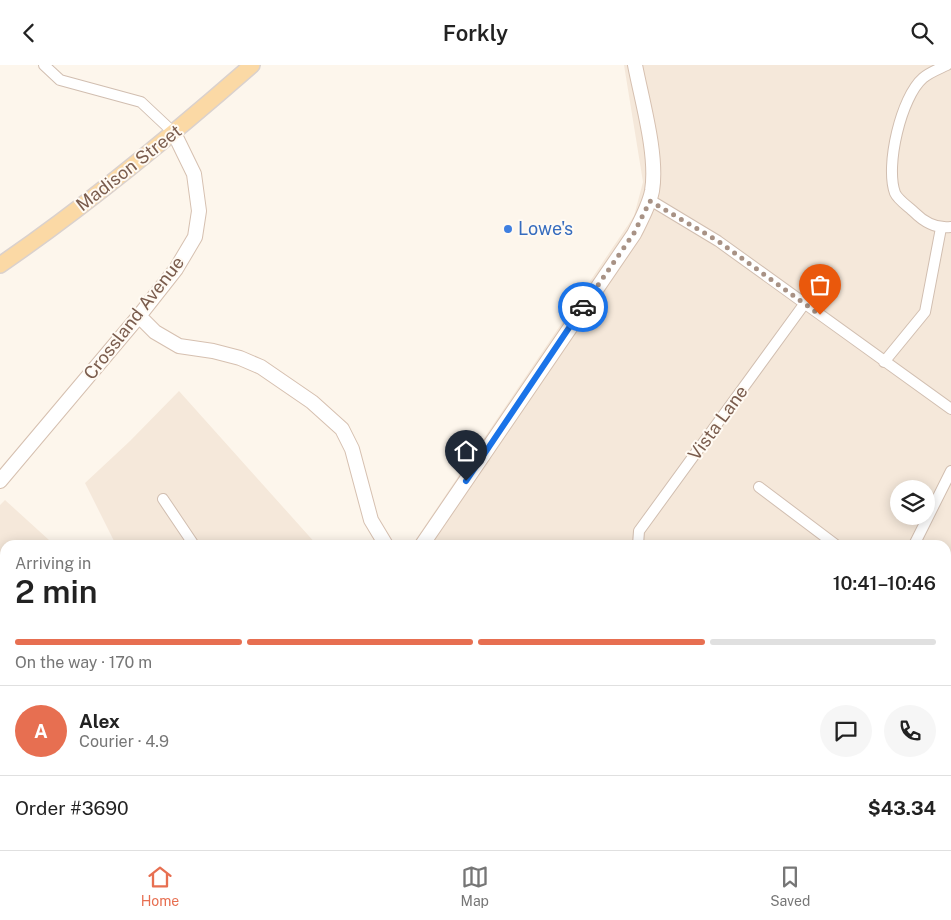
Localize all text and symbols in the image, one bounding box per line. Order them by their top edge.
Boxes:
icon: back [15,19,43,47]
icon: search [908,19,936,47]
text: Forkly [443,20,508,46]
street label: Madison Street [72,120,186,215]
place label: Lowe's [518,218,573,239]
marker: Lowe's [502,223,514,235]
street label: Crossland Avenue [79,252,188,383]
pin [799,264,841,315]
icon: bag [806,271,834,299]
courier [558,282,608,332]
icon: car [569,293,597,321]
street label: Vista Lane [683,381,752,464]
pin [445,430,487,481]
icon: home [452,437,480,465]
map controls [890,480,935,525]
button: layers [890,480,935,525]
text: Arriving in [15,554,91,573]
text: 10:41–10:46 [833,572,936,594]
text: 2 min [15,573,98,610]
text: On the way · 170 m [15,653,152,672]
button: chat [820,705,872,757]
button: phone [884,705,936,757]
text: Alex [79,710,120,732]
text: A [34,720,48,742]
text: Courier · 4.9 [79,732,169,751]
text: Order #3690 [15,797,129,819]
text: $43.34 [868,797,936,819]
tab: Home [141,863,179,909]
tab: Map [461,863,489,909]
tab: Saved [770,863,810,909]

